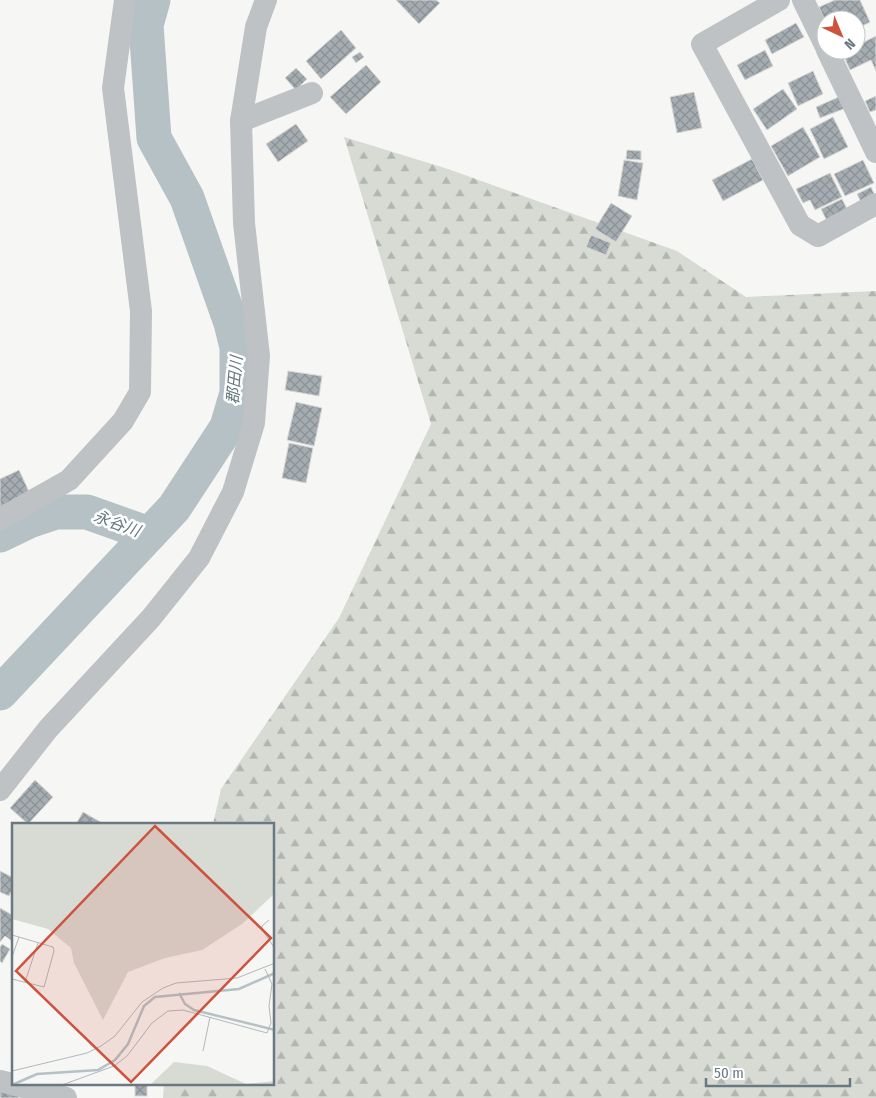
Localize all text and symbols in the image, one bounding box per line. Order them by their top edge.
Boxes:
north arrow [816,10,866,60]
text: N [841,35,859,53]
water label: 郡田川 [223,353,246,405]
water label: 永谷川 [91,506,145,541]
inset map [12,823,275,1086]
scale bar [706,1056,850,1088]
text: 50 m [714,1064,744,1082]

